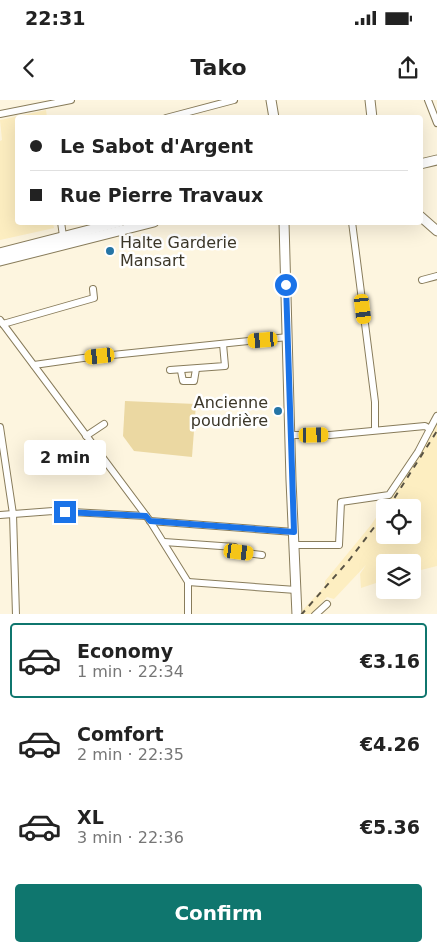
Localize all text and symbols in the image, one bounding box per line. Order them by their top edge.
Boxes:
text: 22:31 [25,7,85,29]
icon: back [15,54,43,82]
icon: share [394,54,422,82]
text: Tako [190,55,247,80]
text: Le Sabot d'Argent [60,135,253,157]
text: Rue Pierre Travaux [60,184,263,206]
place label: Halte Garderie Mansart [120,233,237,270]
marker: Halte Garderie Mansart [104,245,116,257]
route start [275,274,297,296]
car [353,293,372,325]
car [247,331,278,349]
car [84,347,115,365]
place label: Ancienne poudrière [191,393,268,430]
marker: Ancienne poudrière [272,405,284,417]
car [298,427,329,443]
callout: 2 min [24,440,106,474]
text: 2 min [40,448,90,467]
map controls [376,499,421,599]
button: locate [376,499,421,544]
route end [54,501,76,523]
car [223,543,254,561]
button: layers [376,554,421,599]
icon: car [17,638,62,683]
text: Economy [77,640,173,662]
text: €3.16 [360,650,420,672]
text: 1 min · 22:34 [77,662,184,681]
icon: car [17,721,62,766]
text: Comfort [77,723,164,745]
text: €4.26 [360,733,420,755]
text: 2 min · 22:35 [77,745,184,764]
icon: car [17,804,62,849]
text: XL [77,806,104,828]
text: €5.36 [360,816,420,838]
text: 3 min · 22:36 [77,828,184,847]
button: Confirm [15,884,422,942]

